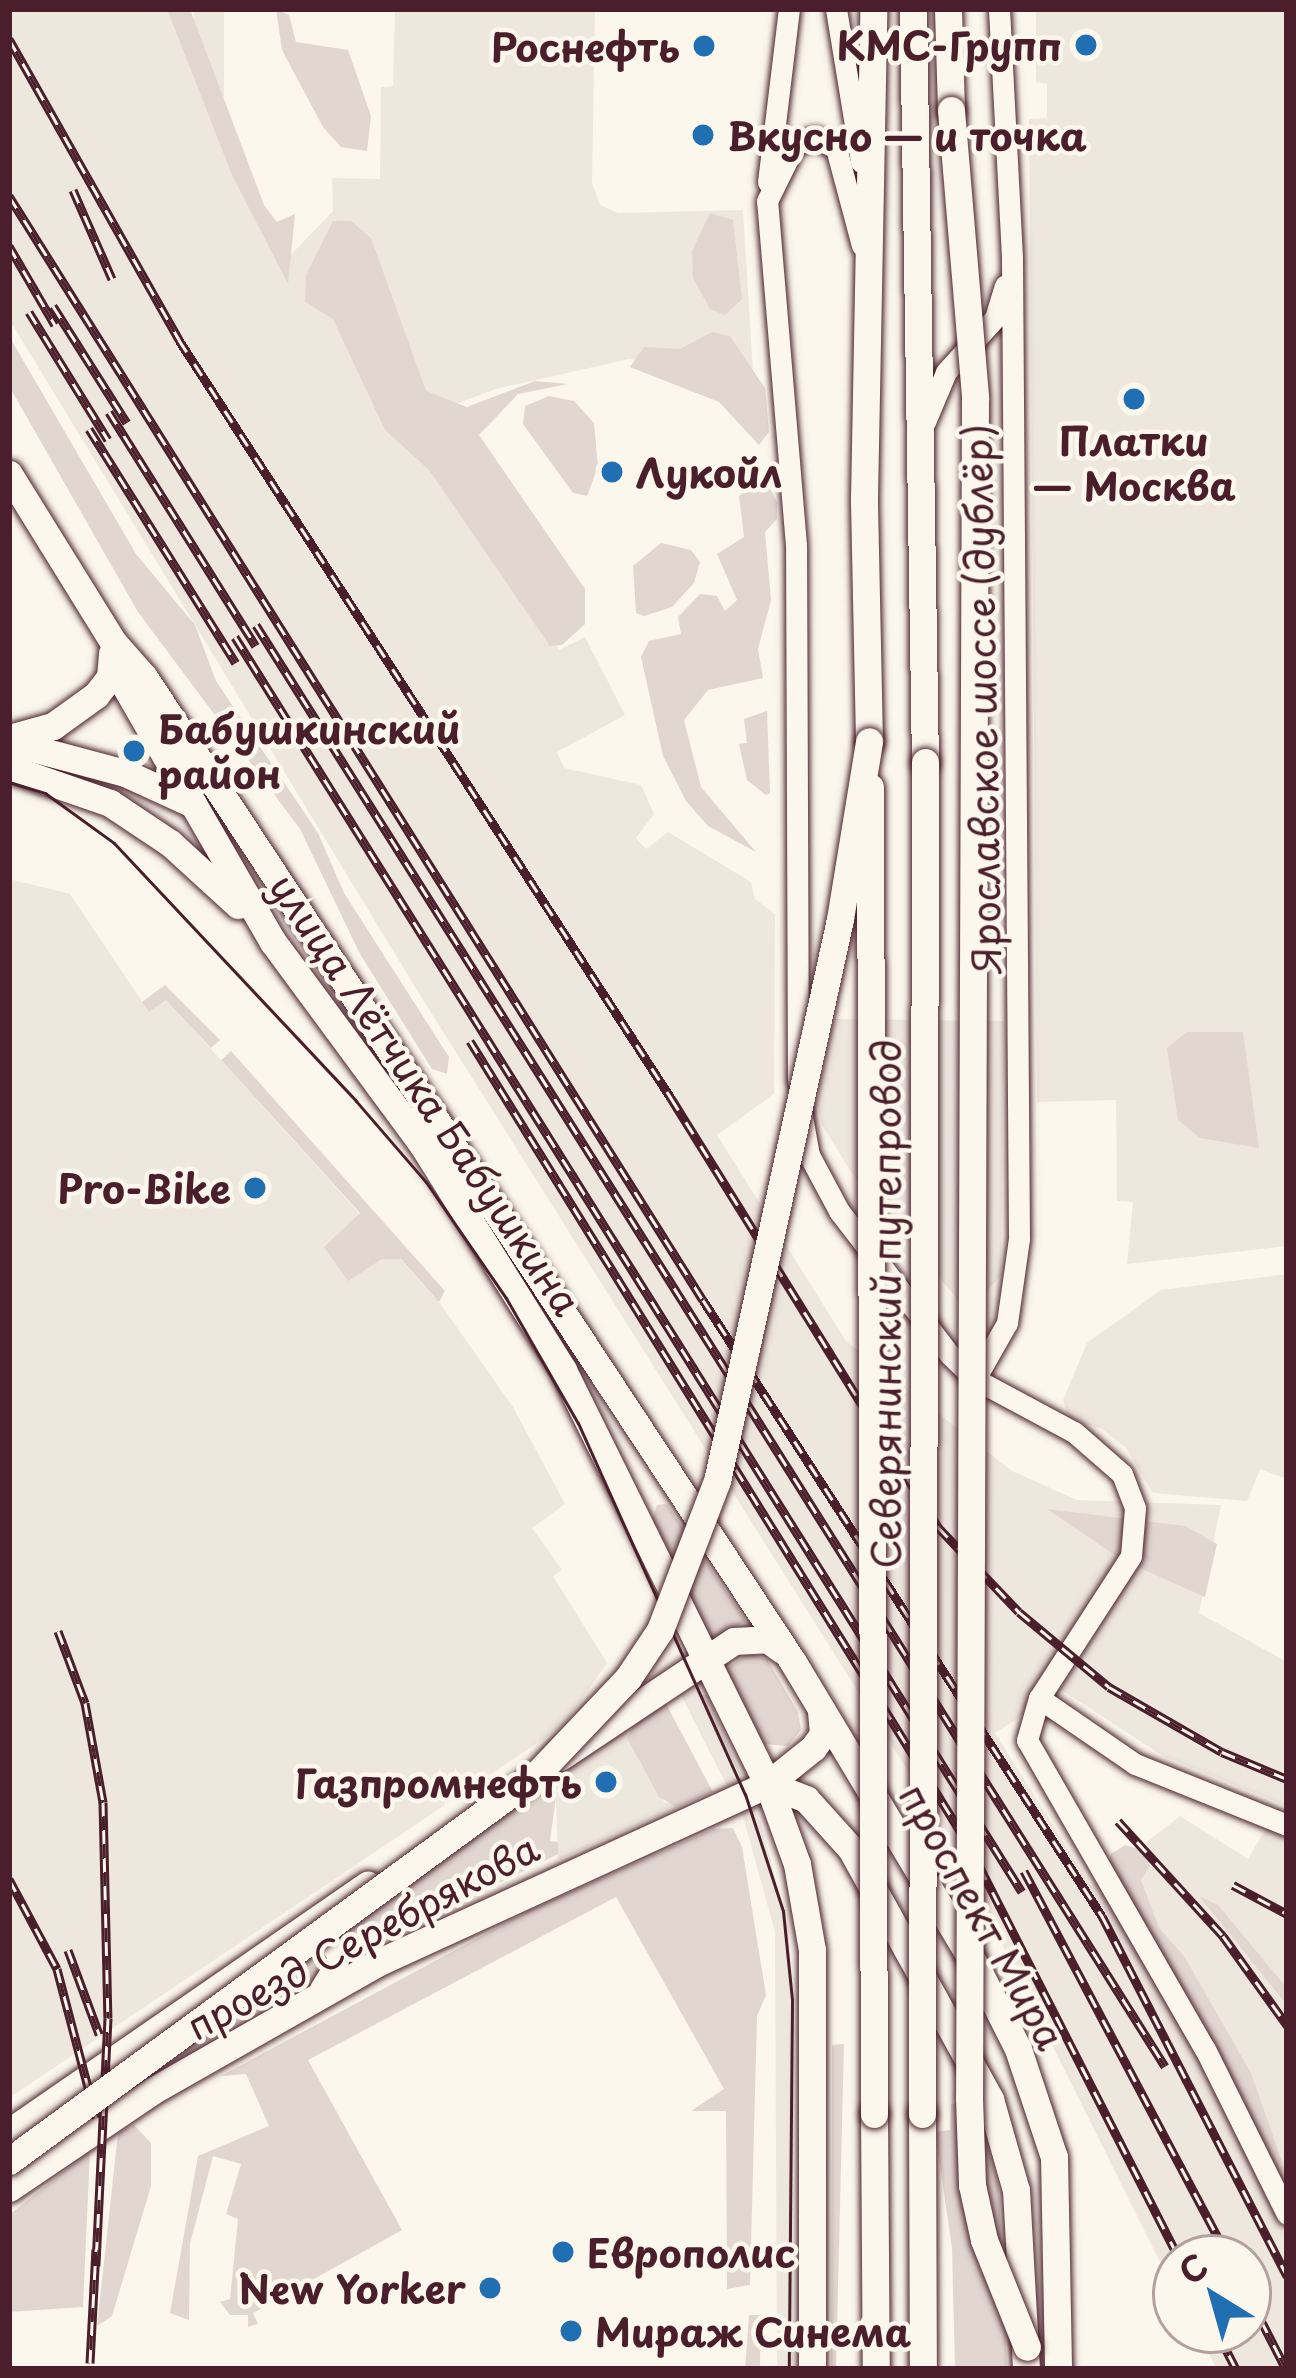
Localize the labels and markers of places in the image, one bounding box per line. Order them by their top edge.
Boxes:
place label: КМС-Групп [837,22,1062,68]
place label: Роснефть [491,23,680,69]
marker: КМС-Групп [1073,32,1099,58]
marker: Роснефть [691,33,717,59]
place label: Вкусно — и точка [727,112,1090,158]
marker: Вкусно — и точка [690,122,716,148]
marker: Платки — Москва [1121,386,1147,412]
place label: Платки — Москва [1032,418,1236,509]
place label: Лукойл [636,449,782,495]
marker: Лукойл [599,459,625,485]
place label: Бабушкинский район [158,706,460,797]
marker: Бабушкинский район [121,738,147,764]
place label: Pro-Bike [58,1165,231,1211]
marker: Pro-Bike [242,1175,268,1201]
place label: Газпромнефть [295,1759,582,1805]
marker: Газпромнефть [593,1769,619,1795]
place label: Европолис [587,2229,795,2275]
marker: Европолис [550,2239,576,2265]
place label: New Yorker [238,2265,466,2311]
marker: New Yorker [477,2275,503,2301]
place label: Мираж Синема [595,2308,911,2354]
marker: Мираж Синема [558,2318,584,2344]

